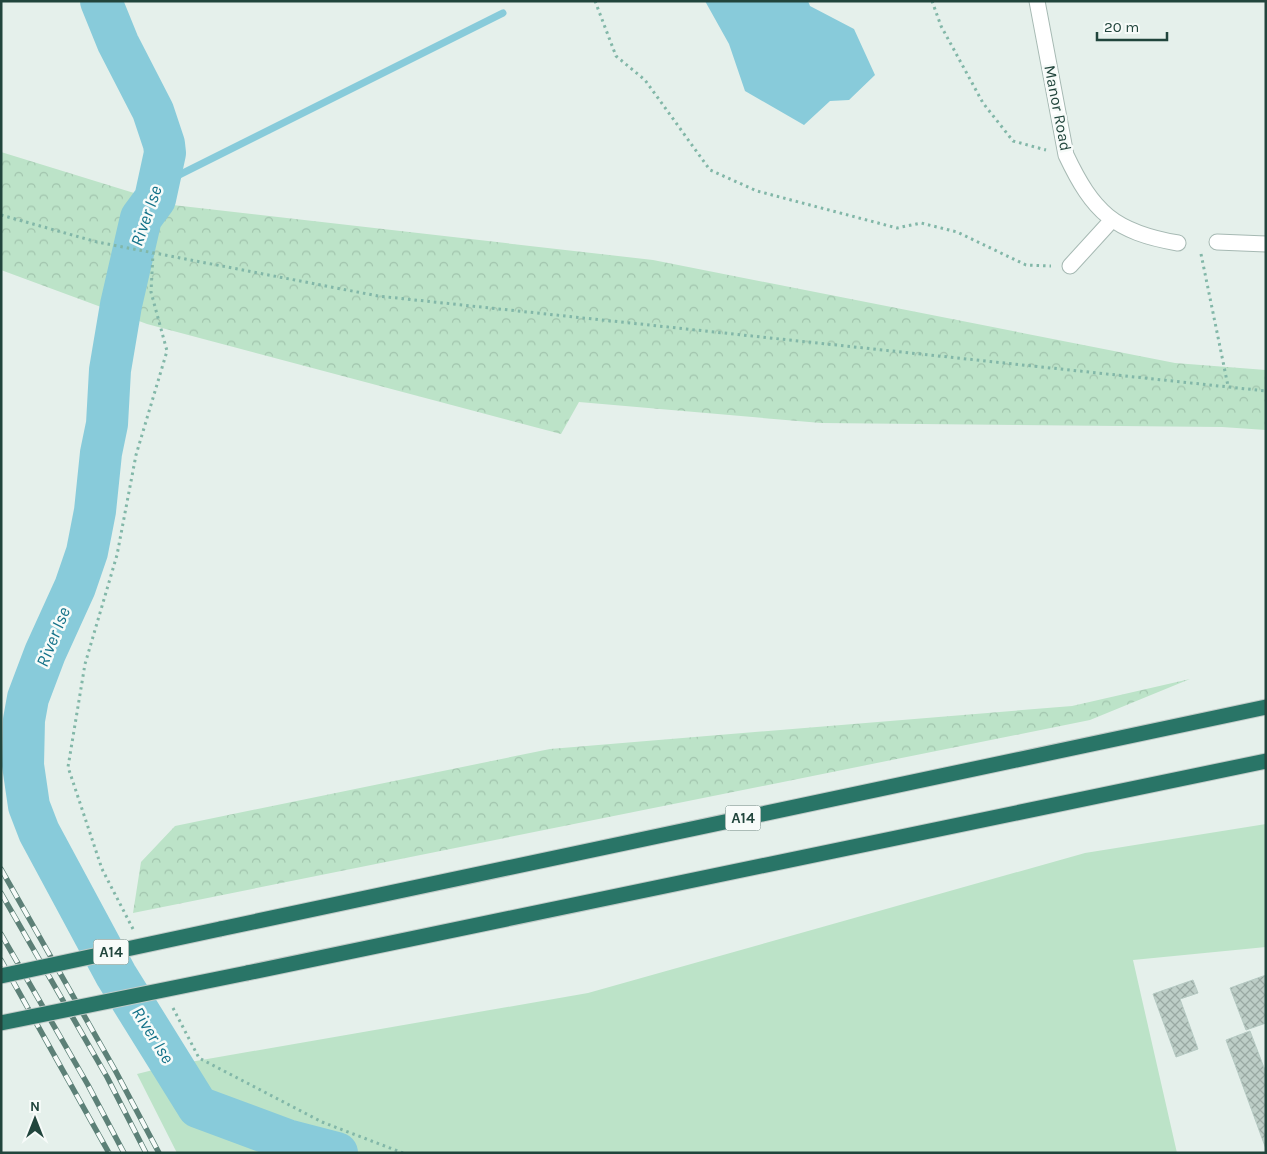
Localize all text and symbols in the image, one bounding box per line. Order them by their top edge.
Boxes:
scale bar [1097,10,1167,42]
text: 20 m [1104,18,1139,36]
street label: Manor Road [1040,63,1076,153]
water label: River Ise [125,183,167,249]
water label: River Ise [31,604,75,670]
road number: A14 [726,806,760,830]
road number: A14 [94,940,128,964]
water label: River Ise [127,1003,179,1067]
north arrow [10,1094,60,1144]
text: N [30,1098,40,1115]

